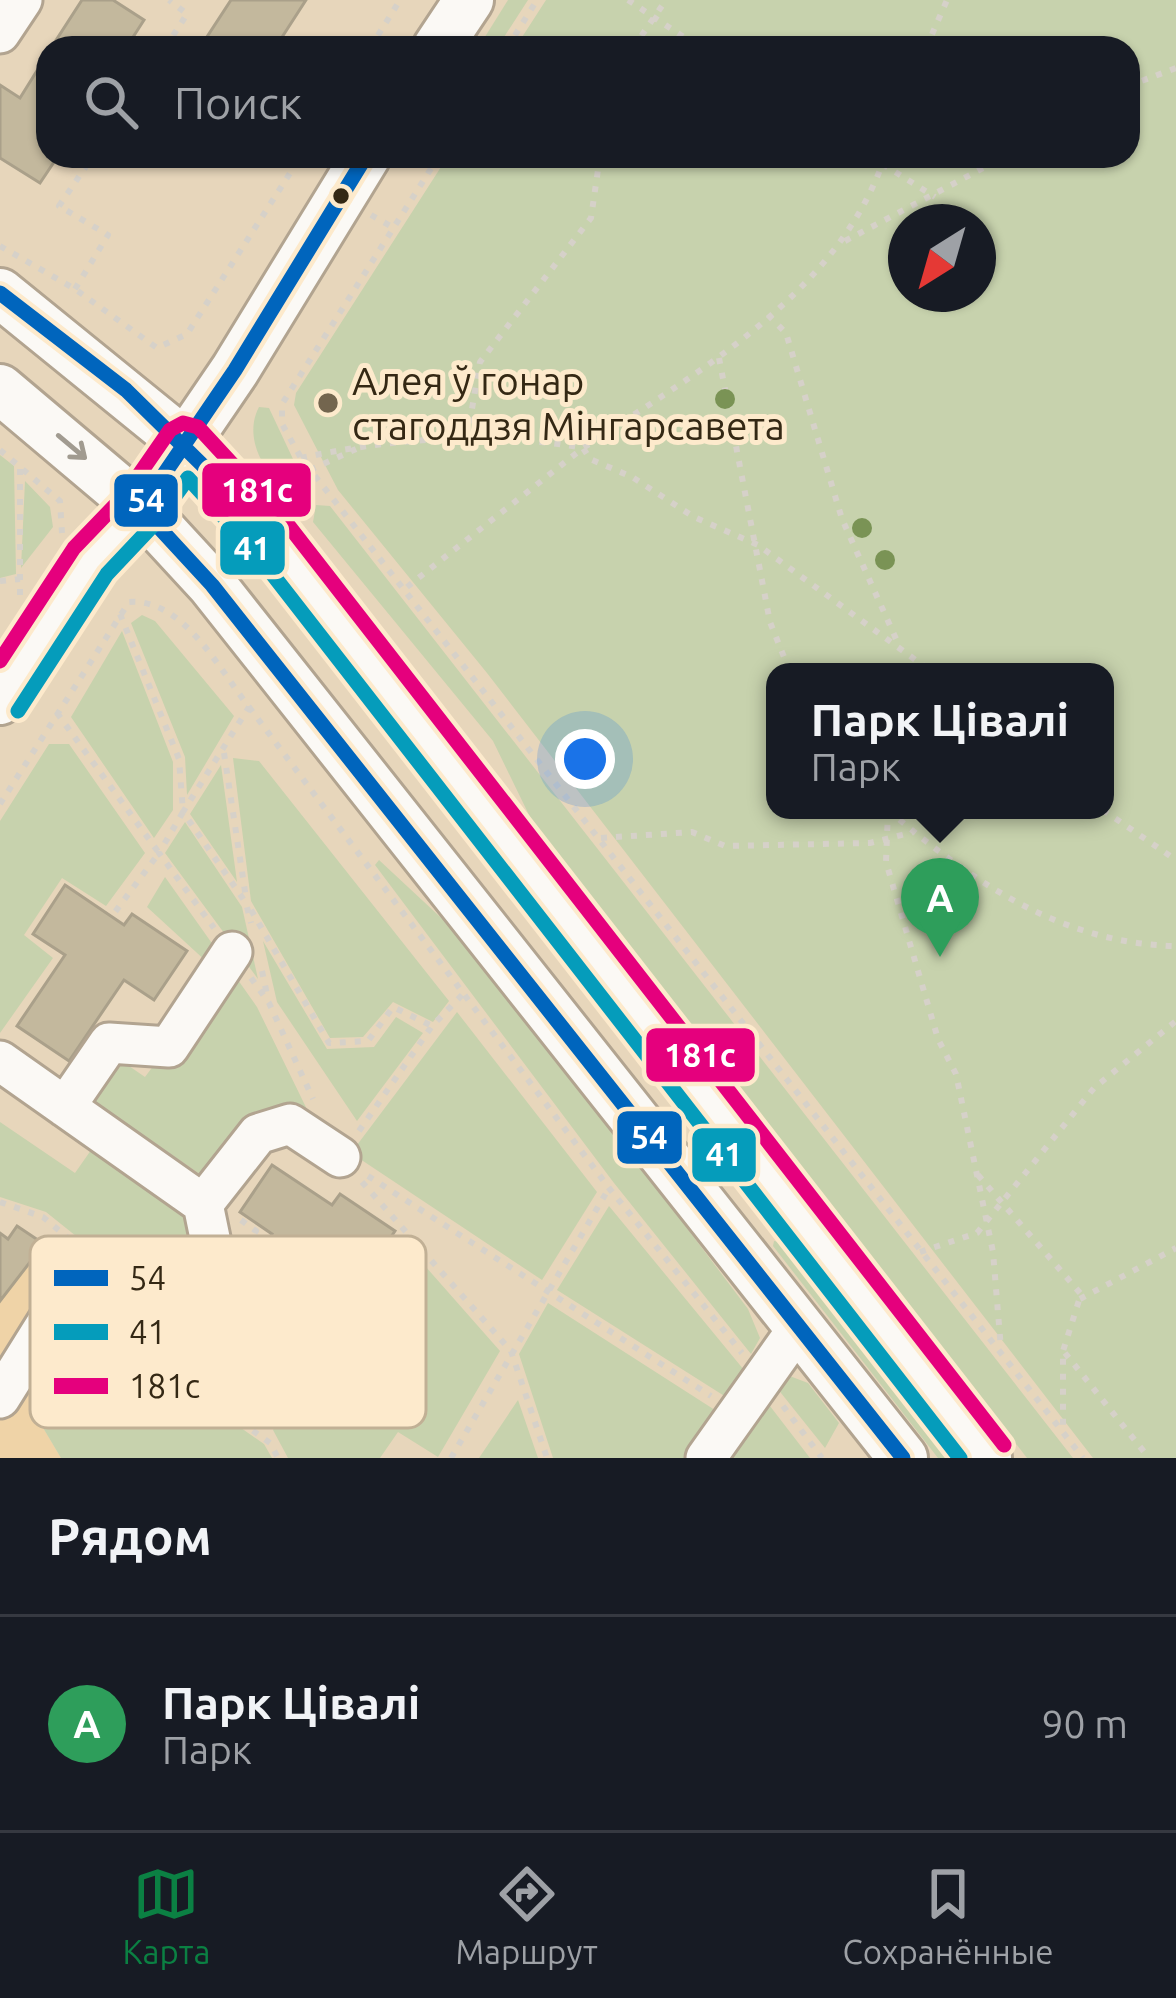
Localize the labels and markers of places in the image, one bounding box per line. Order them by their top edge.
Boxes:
unlabelled marker [330,185,352,207]
place label: Алея ў гонар стагоддзя Мінгарсавета [352,359,785,447]
marker: Алея ў гонар стагоддзя Мінгарсавета [315,390,341,416]
pin: A [901,858,979,957]

